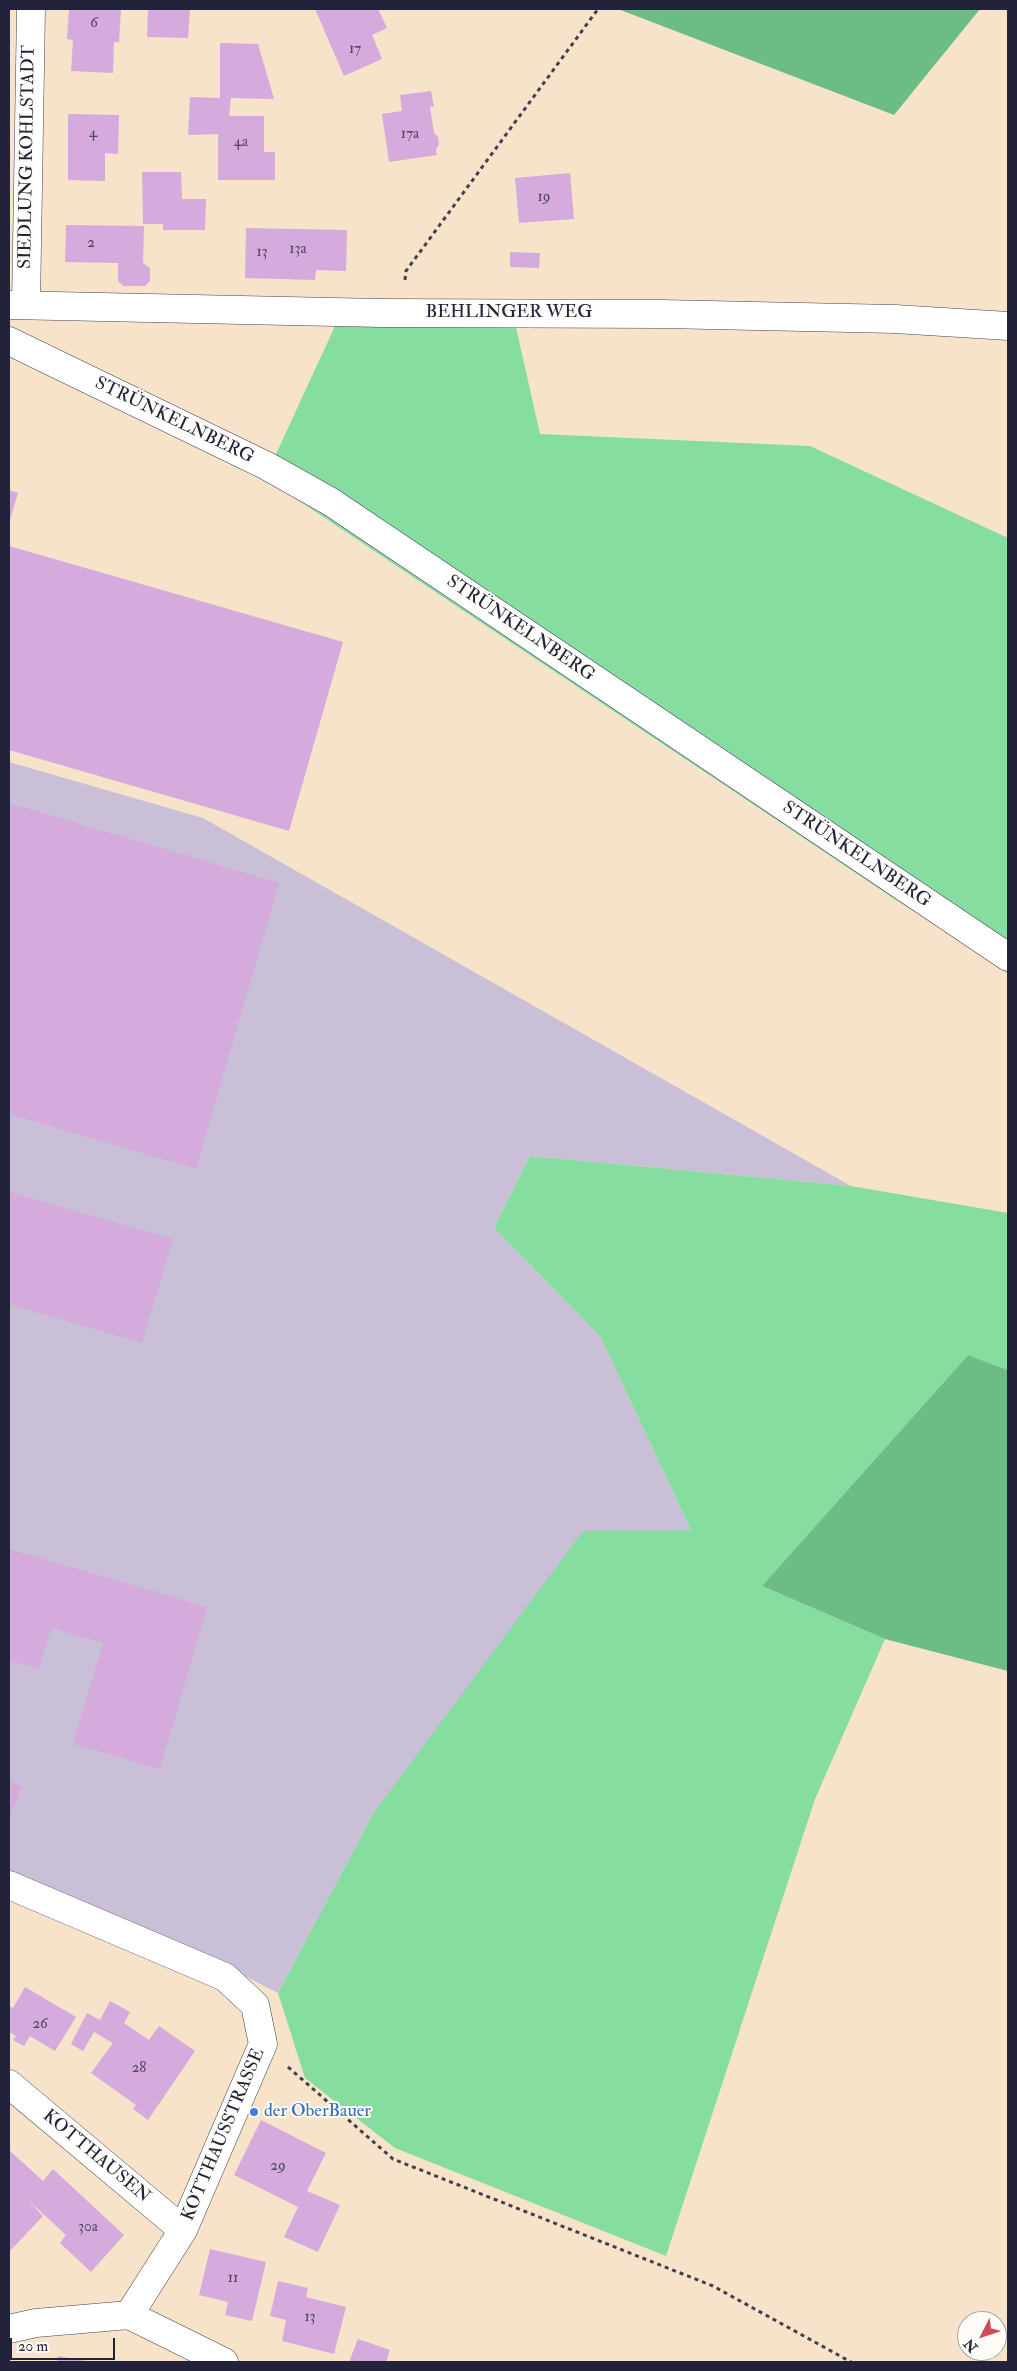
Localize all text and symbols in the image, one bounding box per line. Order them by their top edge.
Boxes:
house number: 6 [90,15,98,33]
house number: 17 [349,41,361,59]
street label: SIEDLUNG KOHLSTADT [15,45,41,269]
house number: 4 [89,125,97,143]
house number: 17a [401,126,419,144]
house number: 4a [234,134,248,152]
house number: 19 [538,189,550,207]
house number: 2 [87,235,95,253]
house number: 13a [289,241,307,259]
house number: 13 [256,244,268,262]
street label: BEHLINGER WEG [426,302,592,324]
street label: STRÜNKELNBERG [91,373,257,469]
street label: STRÜNKELNBERG [442,571,598,687]
street label: STRÜNKELNBERG [778,797,934,913]
house number: 26 [32,2016,48,2034]
street label: KOTTHAUSSTRASSE [178,2046,270,2224]
house number: 28 [132,2060,146,2078]
place label: der OberBauer [264,2101,371,2123]
street label: KOTTHAUSEN [38,2106,154,2208]
marker: der OberBauer [248,2106,260,2118]
house number: 29 [270,2158,286,2176]
house number: 30a [78,2219,98,2237]
house number: 11 [228,2270,238,2288]
house number: 13 [304,2309,316,2327]
north arrow [957,2311,1007,2361]
scale bar [12,2328,118,2360]
text: N [961,2335,982,2356]
text: 20 m [18,2337,48,2356]

